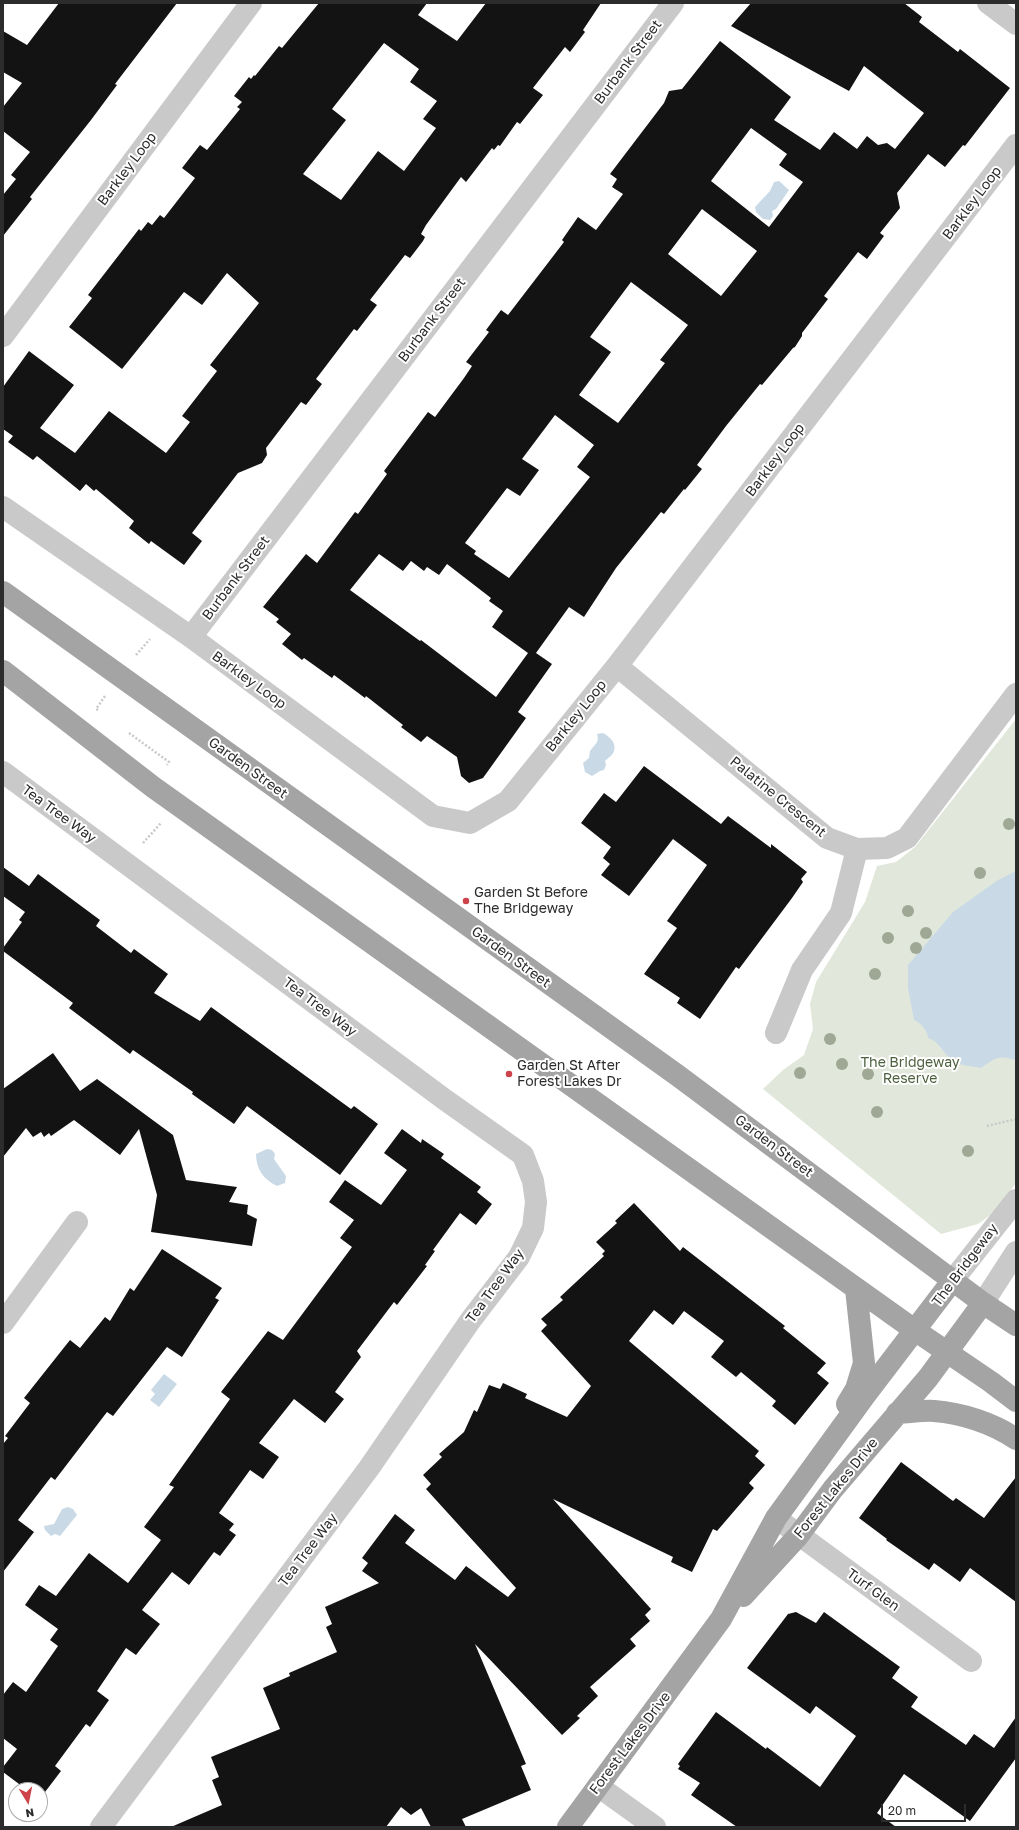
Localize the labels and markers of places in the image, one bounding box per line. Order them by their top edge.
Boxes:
place label: Garden St Before The Bridgeway [474,885,588,918]
marker: Garden St Before The Bridgeway [461,896,471,906]
place label: Garden St After Forest Lakes Dr [517,1058,622,1090]
marker: Garden St After Forest Lakes Dr [504,1069,514,1079]

